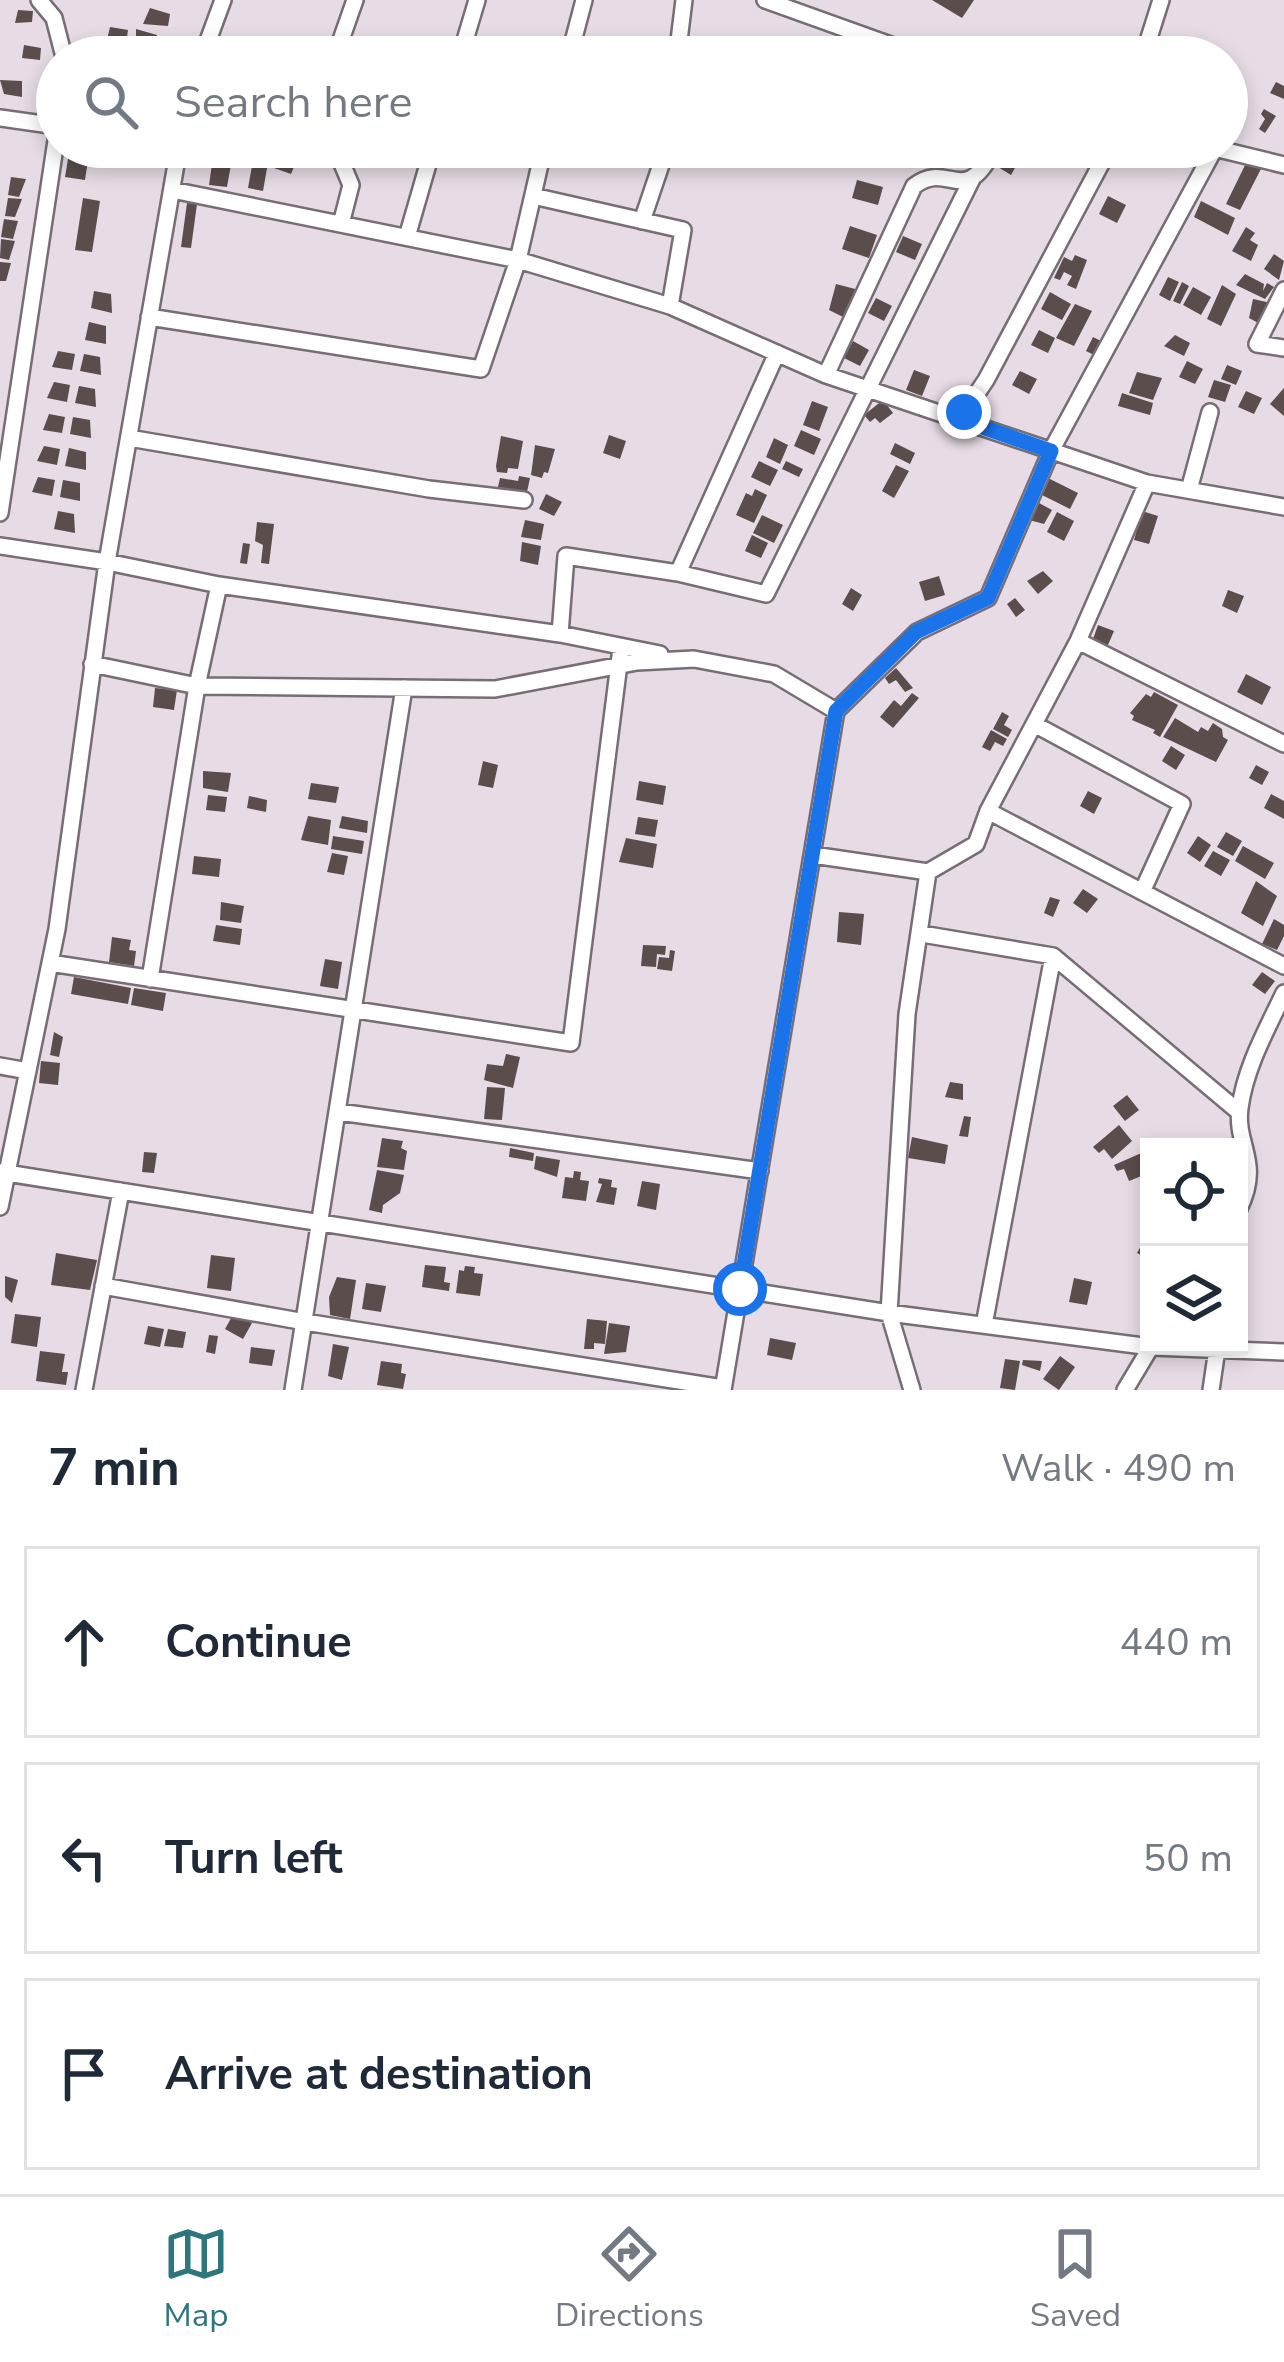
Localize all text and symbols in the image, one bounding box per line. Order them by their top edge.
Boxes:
search box [36,36,1248,168]
icon: search [78,69,144,135]
text: Search here [174,72,413,133]
route end [937,385,991,439]
map controls [1140,1138,1248,1354]
button: locate [1140,1138,1248,1246]
button: layers [1140,1246,1248,1354]
route start [713,1262,767,1316]
text: 7 min [48,1433,180,1503]
text: Walk · 490 m [1001,1442,1236,1495]
icon: ahead [51,1609,117,1675]
text: Continue [165,1612,352,1673]
text: 440 m [1119,1616,1233,1669]
icon: left [51,1825,117,1891]
text: Turn left [165,1828,343,1889]
text: 50 m [1143,1832,1233,1885]
icon: arrive [51,2041,117,2107]
text: Arrive at destination [165,2044,593,2105]
tab: Map [163,2221,229,2338]
tab: Directions [555,2221,704,2338]
tab: Saved [1030,2221,1121,2338]

